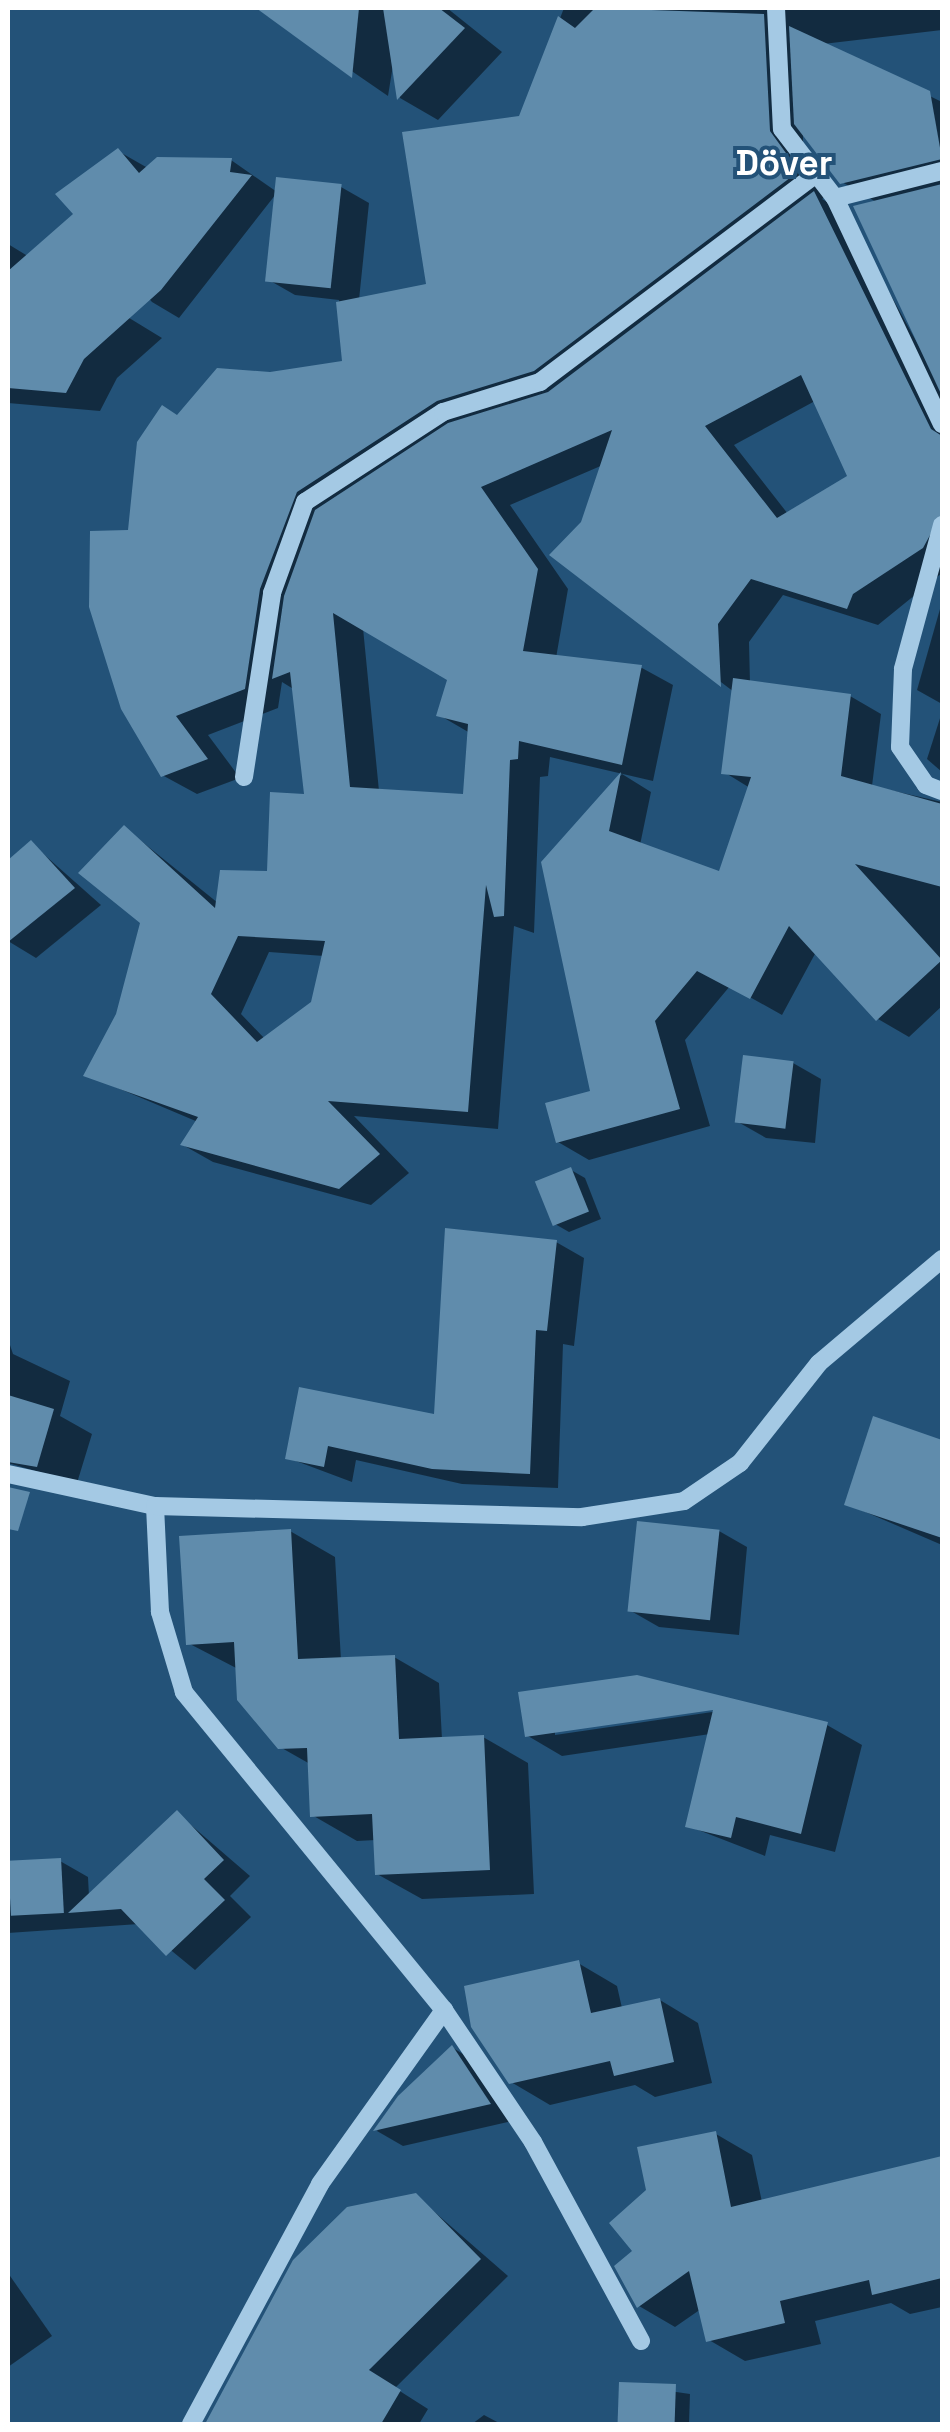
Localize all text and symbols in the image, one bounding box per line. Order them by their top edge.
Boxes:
district label: Döver [736,142,832,184]

